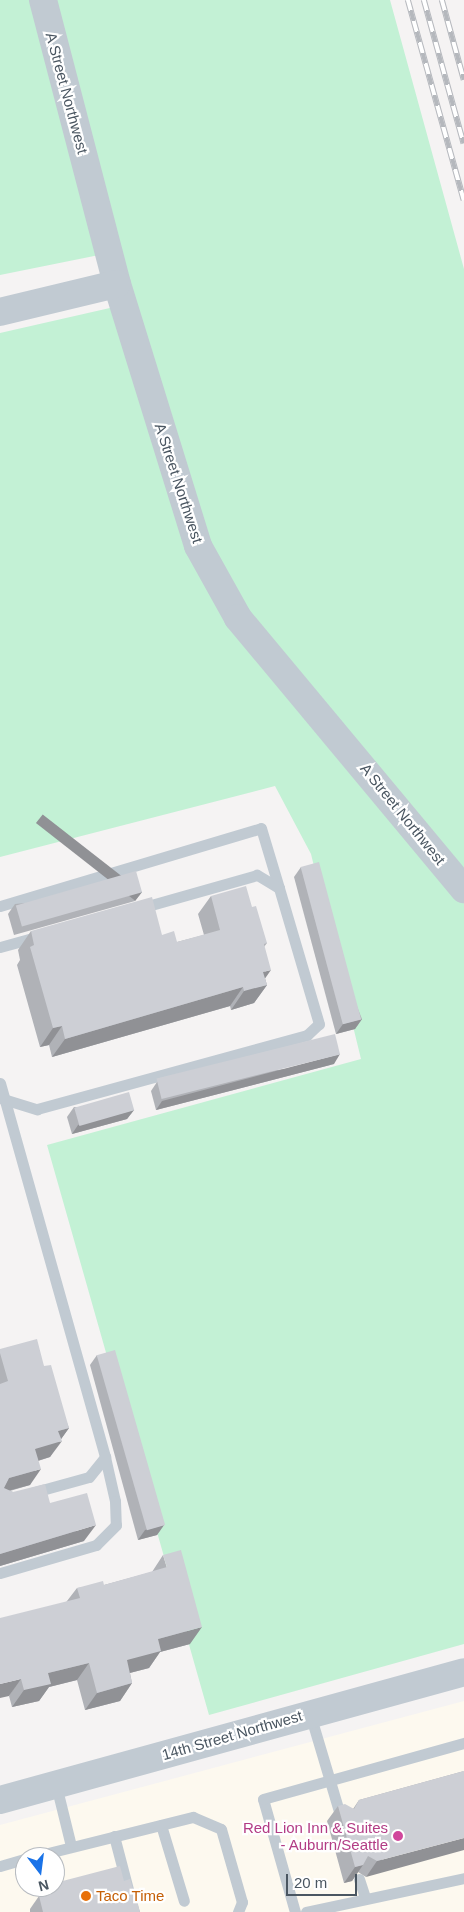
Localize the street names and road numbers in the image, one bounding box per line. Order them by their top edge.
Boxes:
street label: A Street Northwest [42,30,92,156]
street label: A Street Northwest [151,420,207,546]
street label: A Street Northwest [356,759,450,869]
street label: 14th Street Northwest [160,1706,304,1764]

